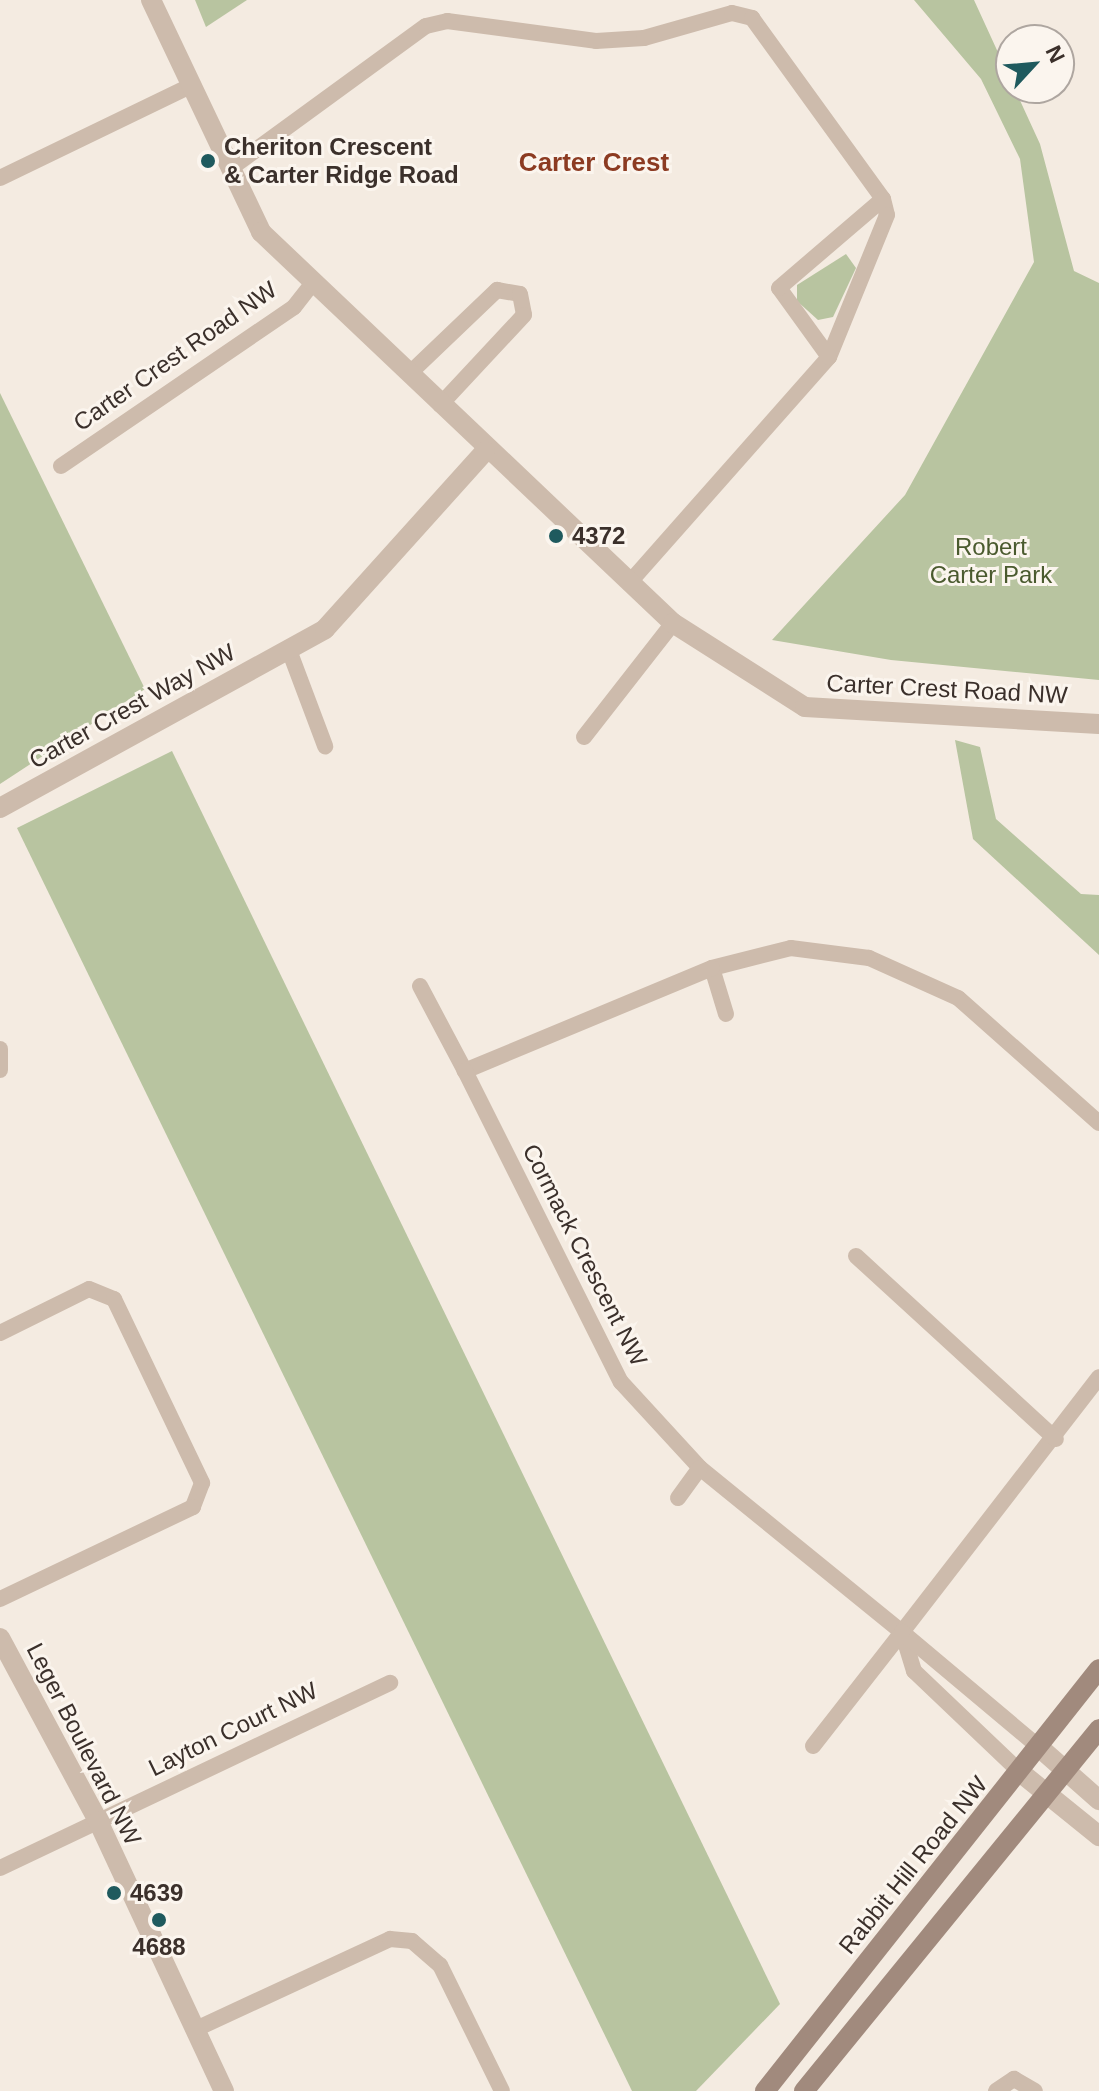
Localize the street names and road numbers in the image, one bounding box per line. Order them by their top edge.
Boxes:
street label: Carter Crest Road NW [68,275,282,437]
street label: Carter Crest Way NW [24,637,240,775]
street label: Carter Crest Road NW [826,668,1068,710]
street label: Cormack Crescent NW [516,1139,654,1371]
street label: Leger Boulevard NW [21,1638,147,1850]
street label: Layton Court NW [144,1676,322,1782]
street label: Rabbit Hill Road NW [833,1770,993,1960]

